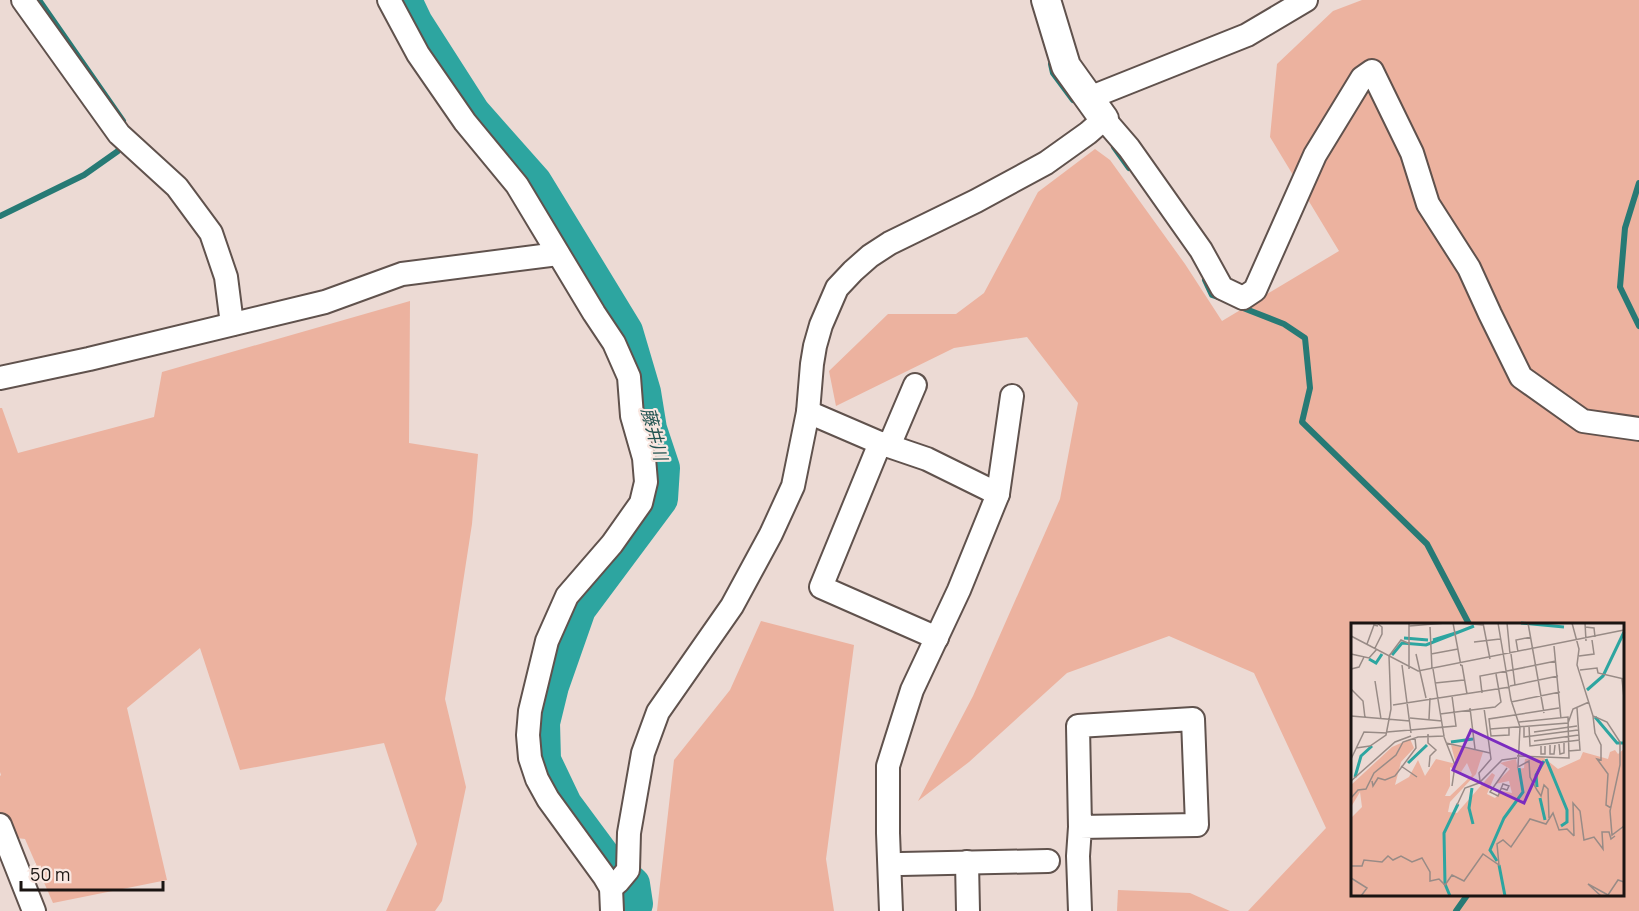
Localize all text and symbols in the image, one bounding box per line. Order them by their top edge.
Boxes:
water label: 藤井川 [636,405,674,465]
inset map [1351,623,1624,896]
scale bar [21,854,164,892]
text: 50 m [30,862,70,886]

